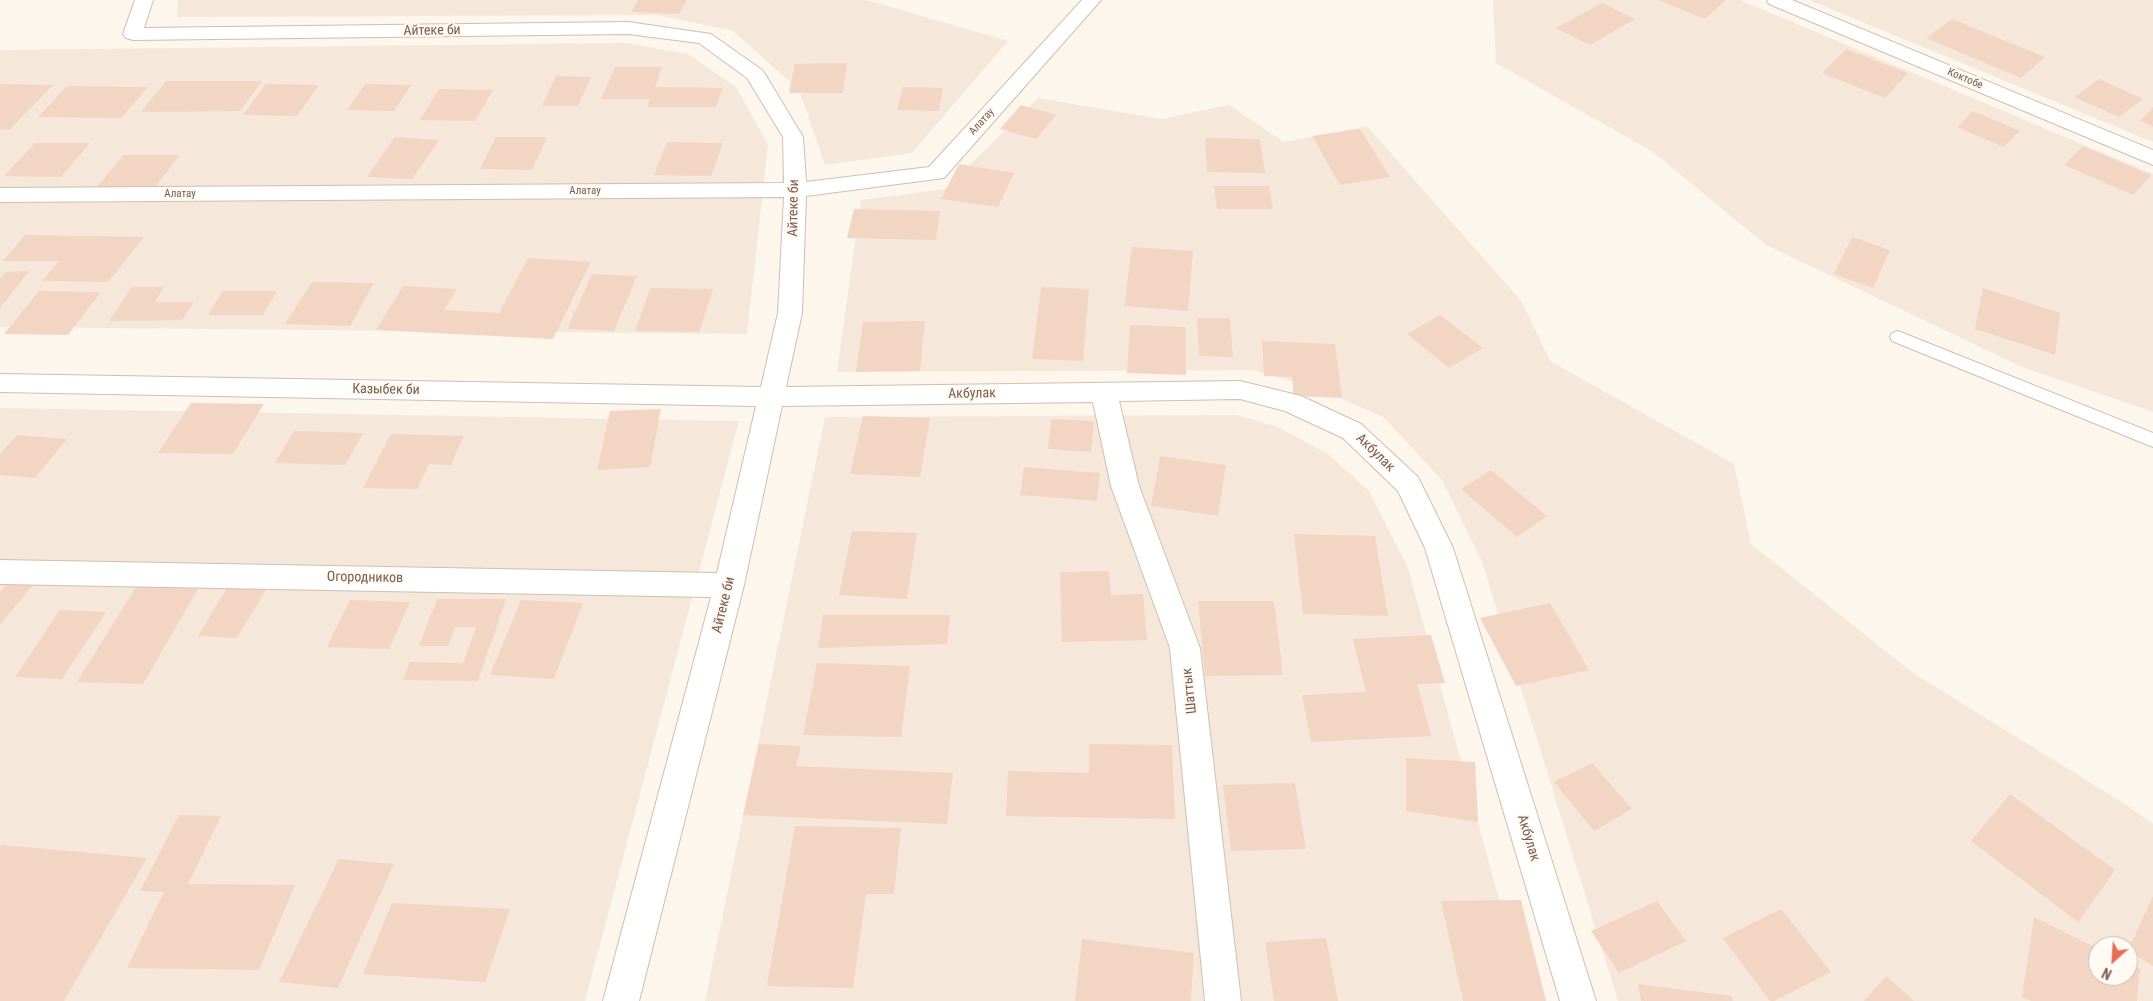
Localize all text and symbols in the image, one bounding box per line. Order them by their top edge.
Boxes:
street label: Айтеке би [403,22,461,40]
street label: Коктобе [1945,66,1985,92]
street label: Алатау [967,106,997,138]
street label: Айтеке би [785,179,803,237]
street label: Алатау [569,184,601,198]
street label: Алатау [164,187,196,201]
street label: Казыбек би [352,381,420,399]
street label: Акбулак [948,385,996,403]
street label: Акбулак [1352,430,1398,476]
street label: Огородников [327,569,403,587]
street label: Айтеке би [709,575,739,635]
street label: Шаттык [1179,667,1201,715]
street label: Акбулак [1513,813,1543,863]
north arrow [2088,936,2138,986]
text: N [2100,965,2114,983]

